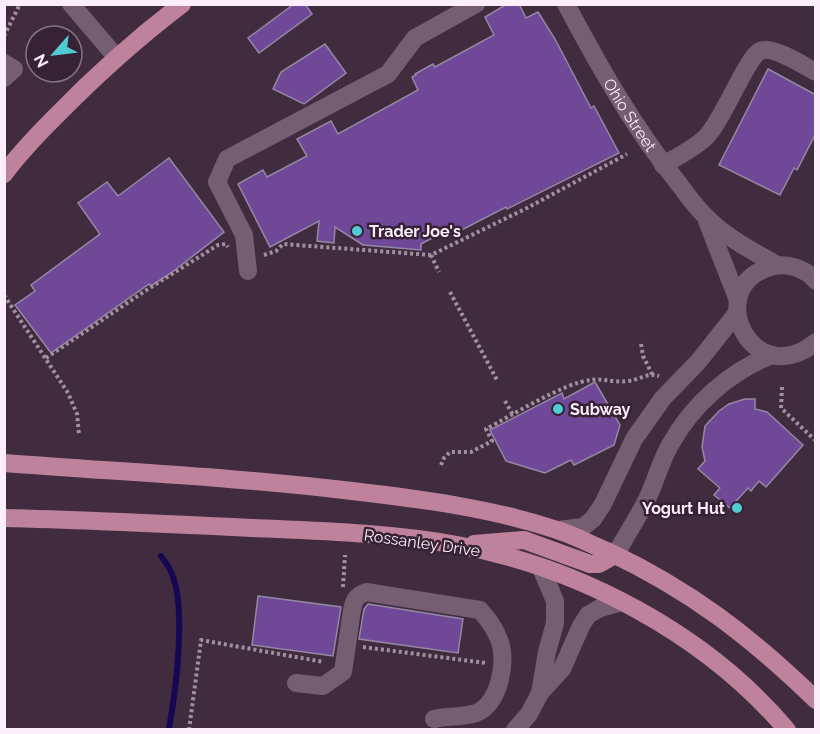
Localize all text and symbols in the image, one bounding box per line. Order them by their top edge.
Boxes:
north arrow [24,24,84,84]
text: N [30,51,52,71]
street label: Ohio Street [600,75,661,155]
place label: Trader Joe's [369,222,461,241]
marker: Trader Joe's [350,224,364,238]
place label: Subway [570,400,631,419]
marker: Subway [551,402,565,416]
place label: Yogurt Hut [642,499,725,518]
marker: Yogurt Hut [730,501,744,515]
street label: Rossanley Drive [363,525,481,561]

